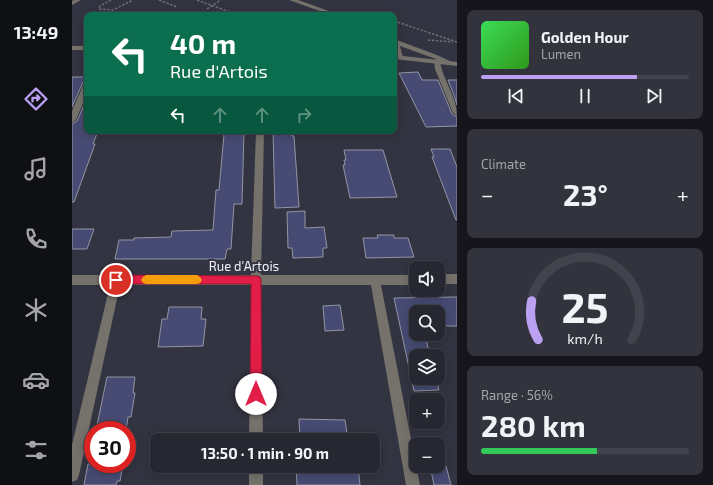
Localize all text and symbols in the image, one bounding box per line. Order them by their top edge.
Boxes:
text: 13:49 [14,21,58,43]
text: 40 m [170,26,236,60]
icon: left [104,28,156,80]
text: Golden Hour [541,28,629,46]
text: Lumen [541,46,581,62]
text: Rue d'Artois [170,60,268,82]
icon: directions [22,85,50,113]
icon: previous [505,85,527,107]
icon: pause [574,85,596,107]
icon: next [643,85,665,107]
icon: left [167,104,189,126]
icon: ahead [209,104,231,126]
icon: ahead [251,104,273,126]
icon: right [293,104,315,126]
icon: music [22,155,50,183]
text: Climate [481,156,526,172]
text: 23° [563,176,608,212]
text: − [481,181,494,207]
text: + [677,181,689,207]
icon: phone [22,225,50,253]
street label: Rue d'Artois [209,258,279,274]
map controls [409,261,445,473]
button: sound [409,261,445,297]
pin [99,263,133,297]
icon: arrive [105,269,127,291]
text: 25 [561,281,609,331]
icon: climate [22,296,50,324]
button: search [409,305,445,341]
text: km/h [567,329,603,346]
button: layers [409,349,445,385]
icon: car [22,366,50,394]
position arrow [235,373,277,415]
text: Range · 56% [481,387,553,403]
button: + [409,393,445,429]
text: 280 km [481,407,586,443]
speed limit sign: 30 [84,421,136,473]
icon: filters [22,436,50,464]
button: − [409,437,445,473]
text: 13:50 · 1 min · 90 m [201,444,329,462]

